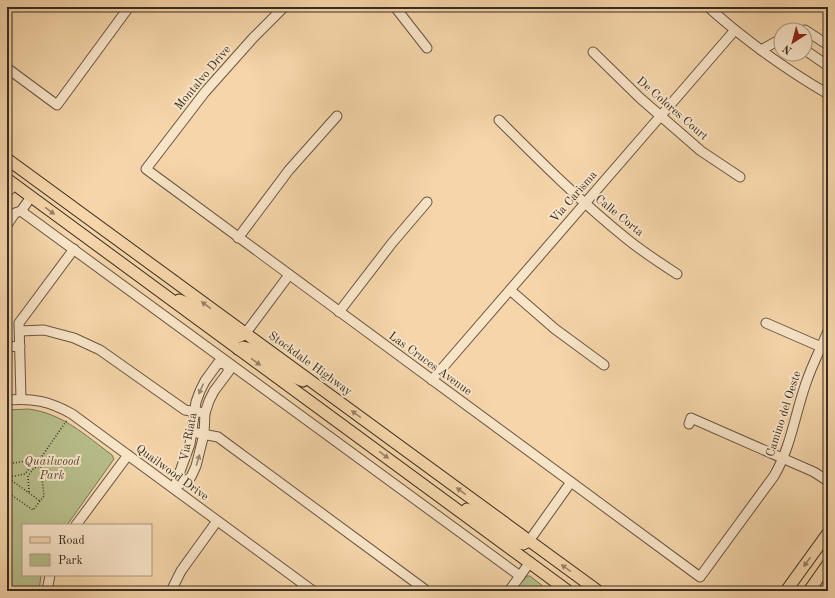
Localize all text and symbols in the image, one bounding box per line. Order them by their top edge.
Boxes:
north arrow [773,22,813,62]
text: N [781,42,795,56]
street label: Montalvo Drive [173,43,234,112]
street label: De Colores Court [634,75,710,143]
street label: Via Carisma [548,169,600,225]
street label: Calle Corta [593,193,646,239]
one-way arrow [44,206,55,215]
one-way arrow [201,301,211,309]
street label: Stockdale Highway [266,330,355,399]
street label: Las Cruces Avenue [386,330,474,398]
one-way arrow [251,358,261,366]
street label: Camino del Oeste [764,369,804,459]
one-way arrow [198,383,204,394]
one-way arrow [351,410,362,419]
street label: Via Riata [178,412,200,462]
street label: Quailwood Drive [134,443,211,503]
one-way arrow [378,451,389,459]
one-way arrow [195,453,201,465]
park label: Quailwood Park [24,456,80,482]
one-way arrow [456,487,467,495]
legend [22,524,152,576]
text: Road [58,535,85,547]
text: Park [58,555,83,567]
one-way arrow [803,557,811,567]
one-way arrow [561,564,572,572]

